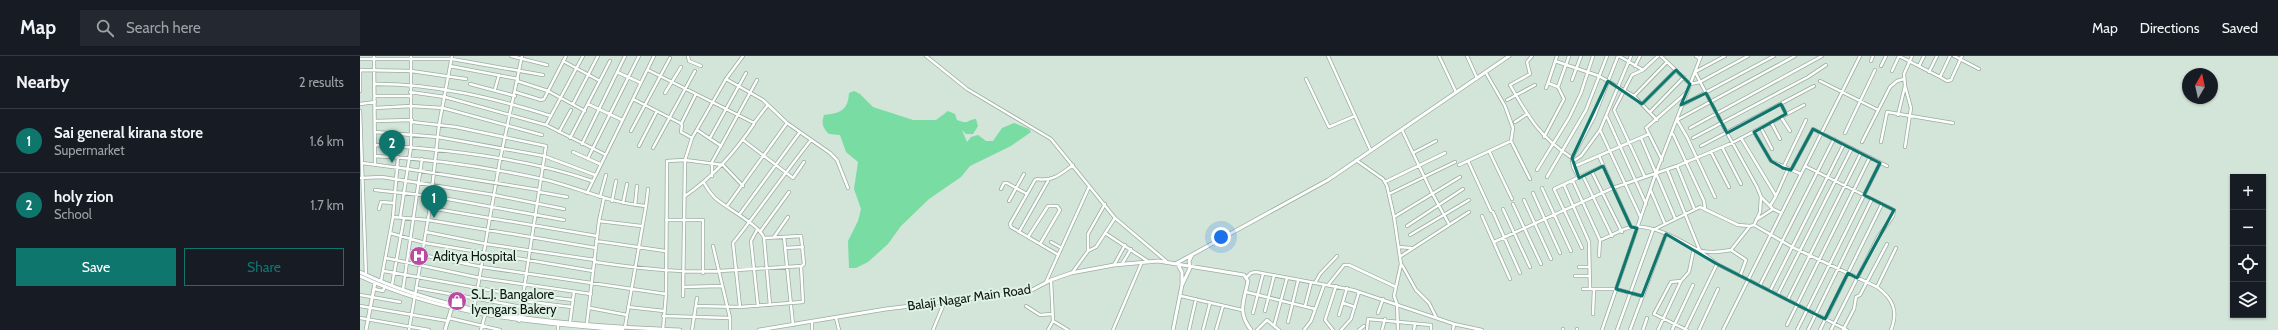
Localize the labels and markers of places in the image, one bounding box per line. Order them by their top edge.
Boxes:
pin: 2 [379,130,405,163]
pin: 1 [421,185,447,218]
hospital icon: Aditya Hospital [408,245,430,267]
place label: Aditya Hospital [433,248,516,264]
place label: S.L.J. Bangalore Iyengars Bakery [471,286,557,317]
shop icon: S.L.J. Bangalore Iyengars Bakery [446,290,468,312]

